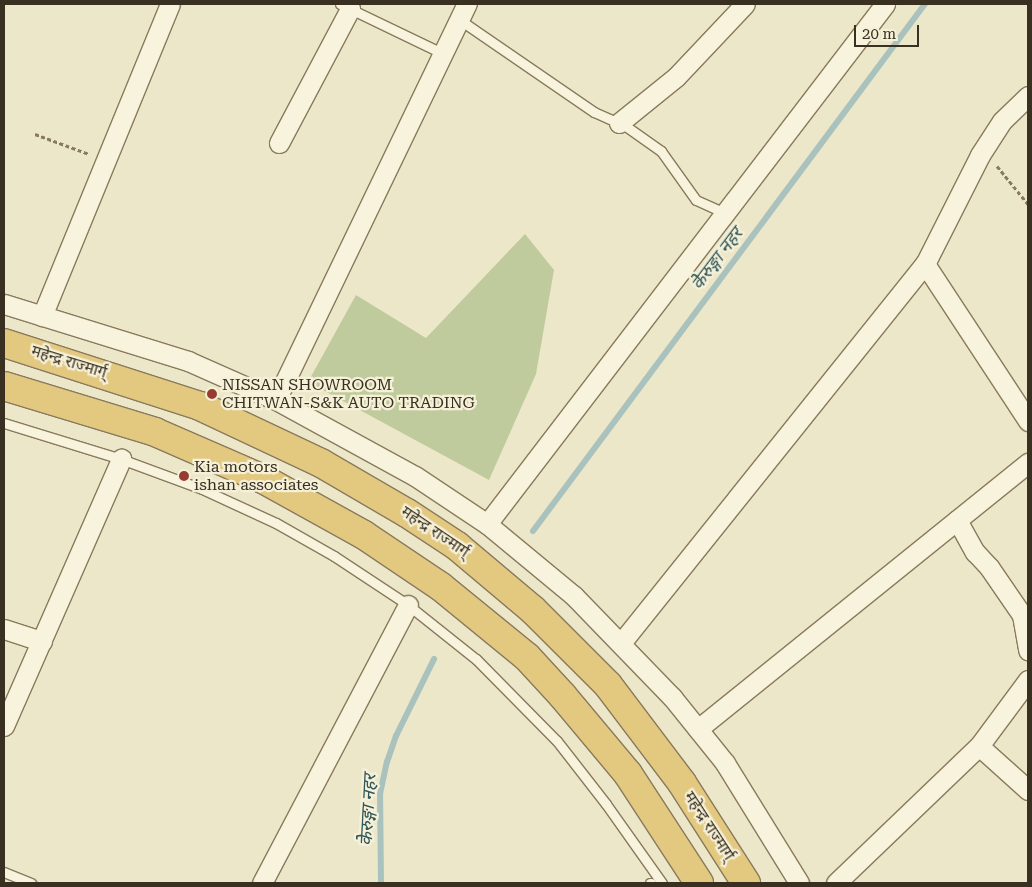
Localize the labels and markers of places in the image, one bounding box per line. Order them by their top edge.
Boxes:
place label: NISSAN SHOWROOM CHITWAN-S&K AUTO TRADING [222,375,475,413]
marker: NISSAN SHOWROOM CHITWAN-S&K AUTO TRADING [206,388,218,400]
place label: Kia motors ishan associates [194,457,318,495]
marker: Kia motors ishan associates [178,470,190,482]

